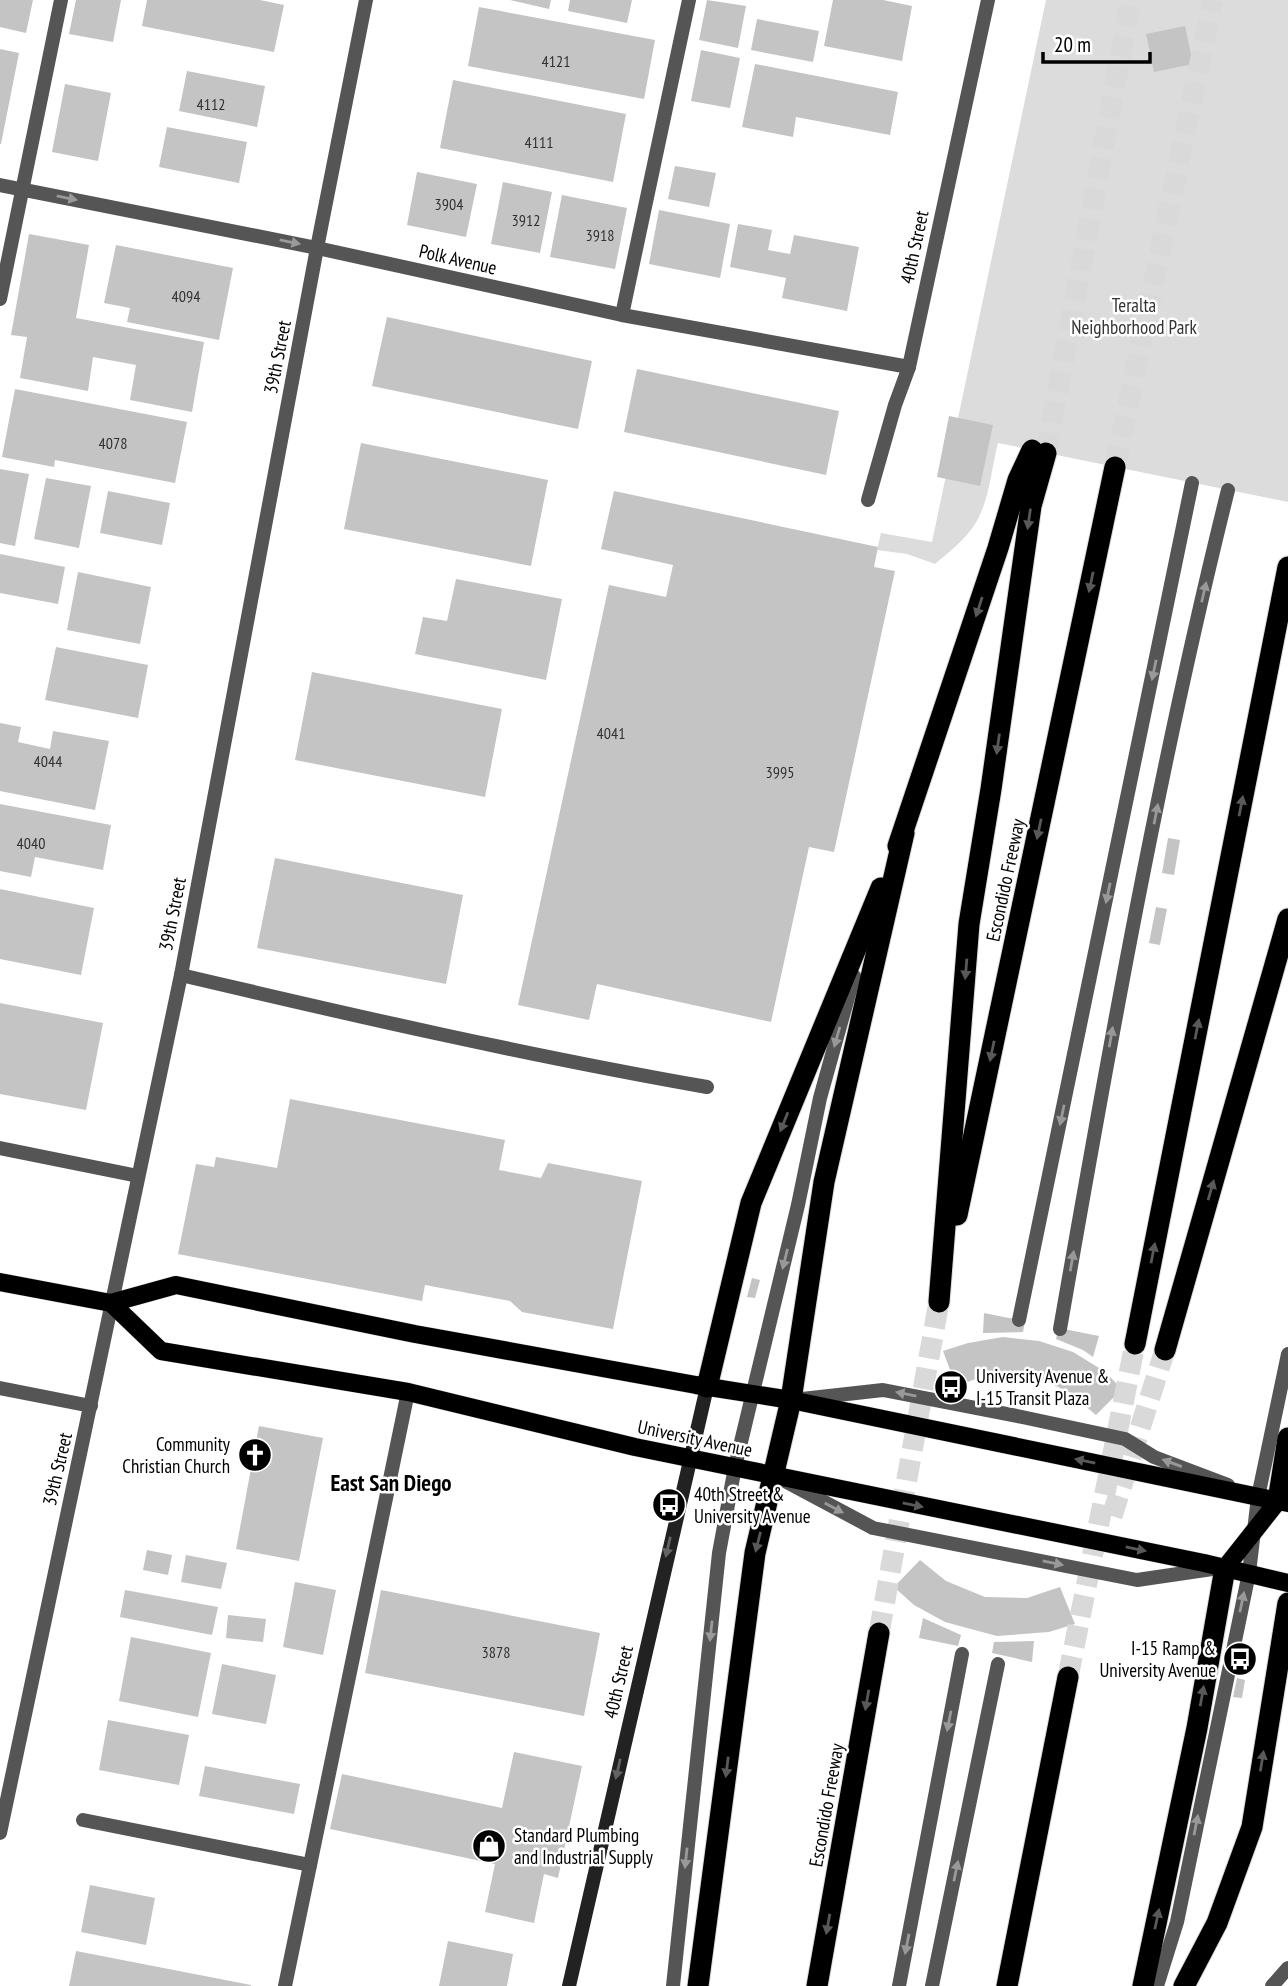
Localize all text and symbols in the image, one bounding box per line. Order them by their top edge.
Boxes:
scale bar [1043,21,1150,65]
text: 20 m [1054,31,1091,58]
house number: 4121 [542,51,570,71]
house number: 4112 [197,94,225,114]
house number: 4111 [525,132,553,152]
one-way arrow [56,193,78,204]
house number: 3904 [435,194,463,214]
street label: 40th Street [895,208,934,286]
house number: 3912 [512,210,540,230]
house number: 3918 [586,225,614,245]
one-way arrow [279,237,301,248]
street label: Polk Avenue [417,238,499,280]
house number: 4094 [172,286,200,306]
park label: Teralta Neighborhood Park [1071,293,1197,339]
street label: 39th Street [258,318,296,396]
house number: 4078 [99,433,127,453]
one-way arrow [1024,508,1035,530]
one-way arrow [1085,571,1096,593]
one-way arrow [1198,581,1209,603]
one-way arrow [973,597,984,618]
one-way arrow [1149,659,1160,681]
house number: 4041 [597,723,625,743]
one-way arrow [992,733,1003,755]
house number: 4044 [34,751,62,771]
house number: 3995 [766,762,794,782]
one-way arrow [1235,795,1246,817]
one-way arrow [1151,803,1162,825]
street label: Escondido Freeway [980,816,1030,944]
one-way arrow [1033,818,1044,840]
house number: 4040 [17,833,45,853]
street label: 39th Street [153,875,191,953]
one-way arrow [1102,882,1113,904]
one-way arrow [960,958,971,980]
one-way arrow [1191,1018,1202,1040]
one-way arrow [1106,1026,1117,1048]
one-way arrow [831,1027,841,1048]
one-way arrow [986,1040,997,1062]
one-way arrow [1056,1104,1067,1126]
one-way arrow [779,1112,790,1133]
one-way arrow [1206,1179,1216,1200]
one-way arrow [1147,1242,1158,1264]
one-way arrow [779,1248,790,1270]
one-way arrow [1067,1250,1078,1272]
place label: University Avenue & I-15 Transit Plaza [976,1364,1109,1410]
bus stop icon: University Avenue & I-15 Transit Plaza [932,1368,970,1406]
one-way arrow [895,1388,917,1399]
street label: University Avenue [635,1414,755,1462]
street label: 39th Street [37,1429,77,1508]
place label: Community Christian Church [122,1432,231,1478]
church icon: Community Christian Church [236,1436,274,1474]
one-way arrow [1074,1456,1096,1467]
one-way arrow [1161,1457,1182,1468]
district label: East San Diego [330,1468,452,1497]
place label: 40th Street & University Avenue [694,1482,811,1528]
bus stop icon: 40th Street & University Avenue [650,1486,688,1524]
one-way arrow [902,1499,924,1510]
one-way arrow [825,1501,845,1513]
one-way arrow [752,1531,763,1553]
one-way arrow [663,1536,674,1558]
one-way arrow [1125,1544,1147,1555]
one-way arrow [1042,1558,1064,1569]
one-way arrow [1237,1591,1248,1613]
one-way arrow [705,1621,716,1643]
place label: I-15 Ramp & University Avenue [1099,1636,1216,1682]
bus stop icon: I-15 Ramp & University Avenue [1221,1640,1259,1678]
house number: 3878 [482,1642,510,1662]
street label: 40th Street [598,1642,638,1721]
one-way arrow [1197,1685,1208,1707]
one-way arrow [861,1689,872,1711]
one-way arrow [944,1710,955,1732]
street label: Escondido Freeway [803,1741,849,1869]
one-way arrow [1257,1750,1268,1772]
one-way arrow [721,1756,732,1778]
one-way arrow [612,1758,623,1780]
one-way arrow [1190,1814,1201,1836]
place label: Standard Plumbing and Industrial Supply [514,1823,654,1869]
shop icon: Standard Plumbing and Industrial Supply [470,1827,508,1865]
one-way arrow [681,1847,692,1869]
one-way arrow [950,1860,961,1882]
one-way arrow [1151,1908,1162,1930]
one-way arrow [822,1913,833,1935]
one-way arrow [902,1933,913,1955]

